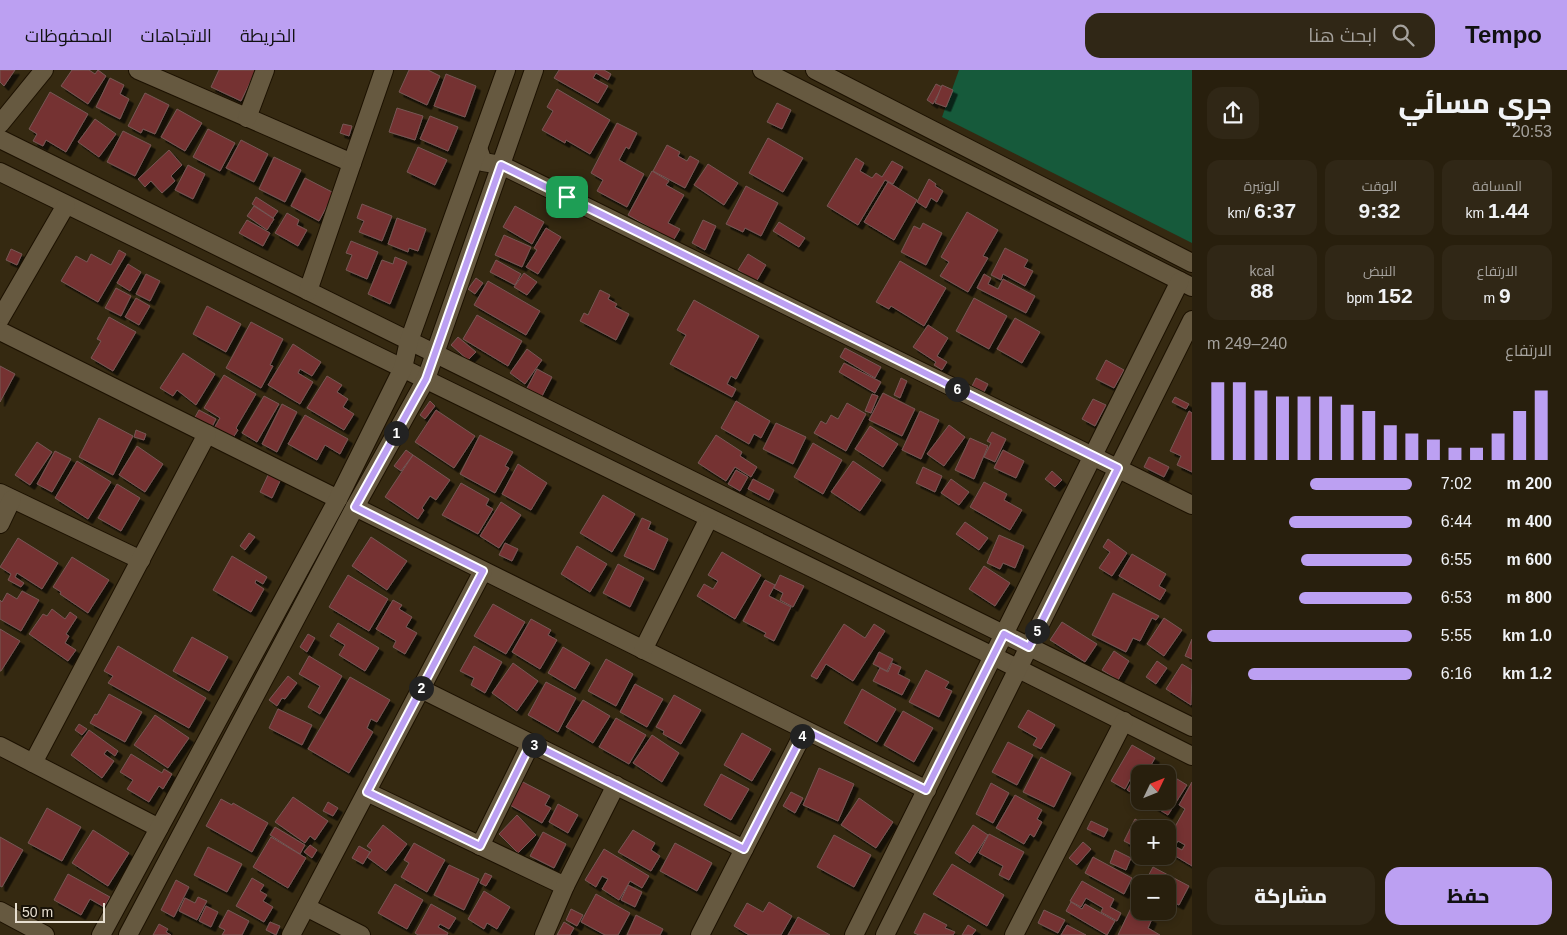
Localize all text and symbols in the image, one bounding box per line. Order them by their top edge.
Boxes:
search box [1085,13,1435,58]
icon: search [1389,21,1417,49]
text: Tempo [1465,21,1542,48]
text: ابحث هنا [1308,25,1377,46]
text: المحفوظات [25,26,113,46]
text: الاتجاهات [141,26,212,46]
text: الخريطة [240,26,296,46]
button: share [1207,87,1259,139]
text: جري مسائي [1398,88,1552,119]
text: 20:53 [1512,123,1552,140]
pin [546,176,588,218]
text: الوتيرة [1244,178,1280,194]
text: الوقت [1362,178,1397,194]
text: المسافة [1472,178,1522,194]
icon: arrive [553,183,581,211]
text: 6:37 [1254,199,1296,222]
text: 9:32 [1358,199,1401,222]
text: 1.44 [1488,199,1529,222]
text: /km [1228,205,1254,221]
text: km [1465,205,1488,221]
text: kcal [1249,263,1274,279]
text: النبض [1363,263,1396,279]
text: الارتفاع [1477,263,1518,279]
text: 88 [1250,279,1274,302]
text: 152 [1378,284,1413,307]
text: 9 [1499,284,1511,307]
text: bpm [1346,290,1378,306]
text: m [1484,290,1499,306]
text: 240–249 m [1207,335,1287,352]
text: الارتفاع [1505,342,1552,359]
pin: 6 [944,376,970,402]
text: 6 [954,381,961,397]
pin: 1 [384,420,408,446]
text: 1 [393,425,400,441]
text: 7:02 [1441,475,1472,492]
text: 200 m [1507,475,1552,492]
text: 6:44 [1441,513,1472,530]
text: 400 m [1507,513,1552,530]
text: 6:55 [1441,551,1472,568]
text: 600 m [1507,551,1552,568]
text: 6:53 [1441,589,1472,606]
text: 800 m [1507,589,1552,606]
pin: 5 [1024,618,1050,644]
text: 5 [1034,623,1041,639]
text: 5:55 [1441,627,1472,644]
text: 1.0 km [1502,627,1552,644]
text: 6:16 [1441,665,1472,682]
text: 1.2 km [1502,665,1552,682]
pin: 2 [408,676,434,700]
text: 2 [418,680,425,696]
pin: 4 [790,724,814,748]
text: 4 [799,728,806,744]
pin: 3 [522,732,546,758]
text: 3 [531,737,538,753]
north arrow [1131,765,1176,810]
map controls [1131,765,1176,920]
button: + [1131,820,1176,865]
button: مشاركة [1207,867,1375,925]
button: حفظ [1385,867,1552,925]
button: − [1131,875,1176,920]
scale bar [15,900,105,923]
text: 50 m [22,904,53,920]

